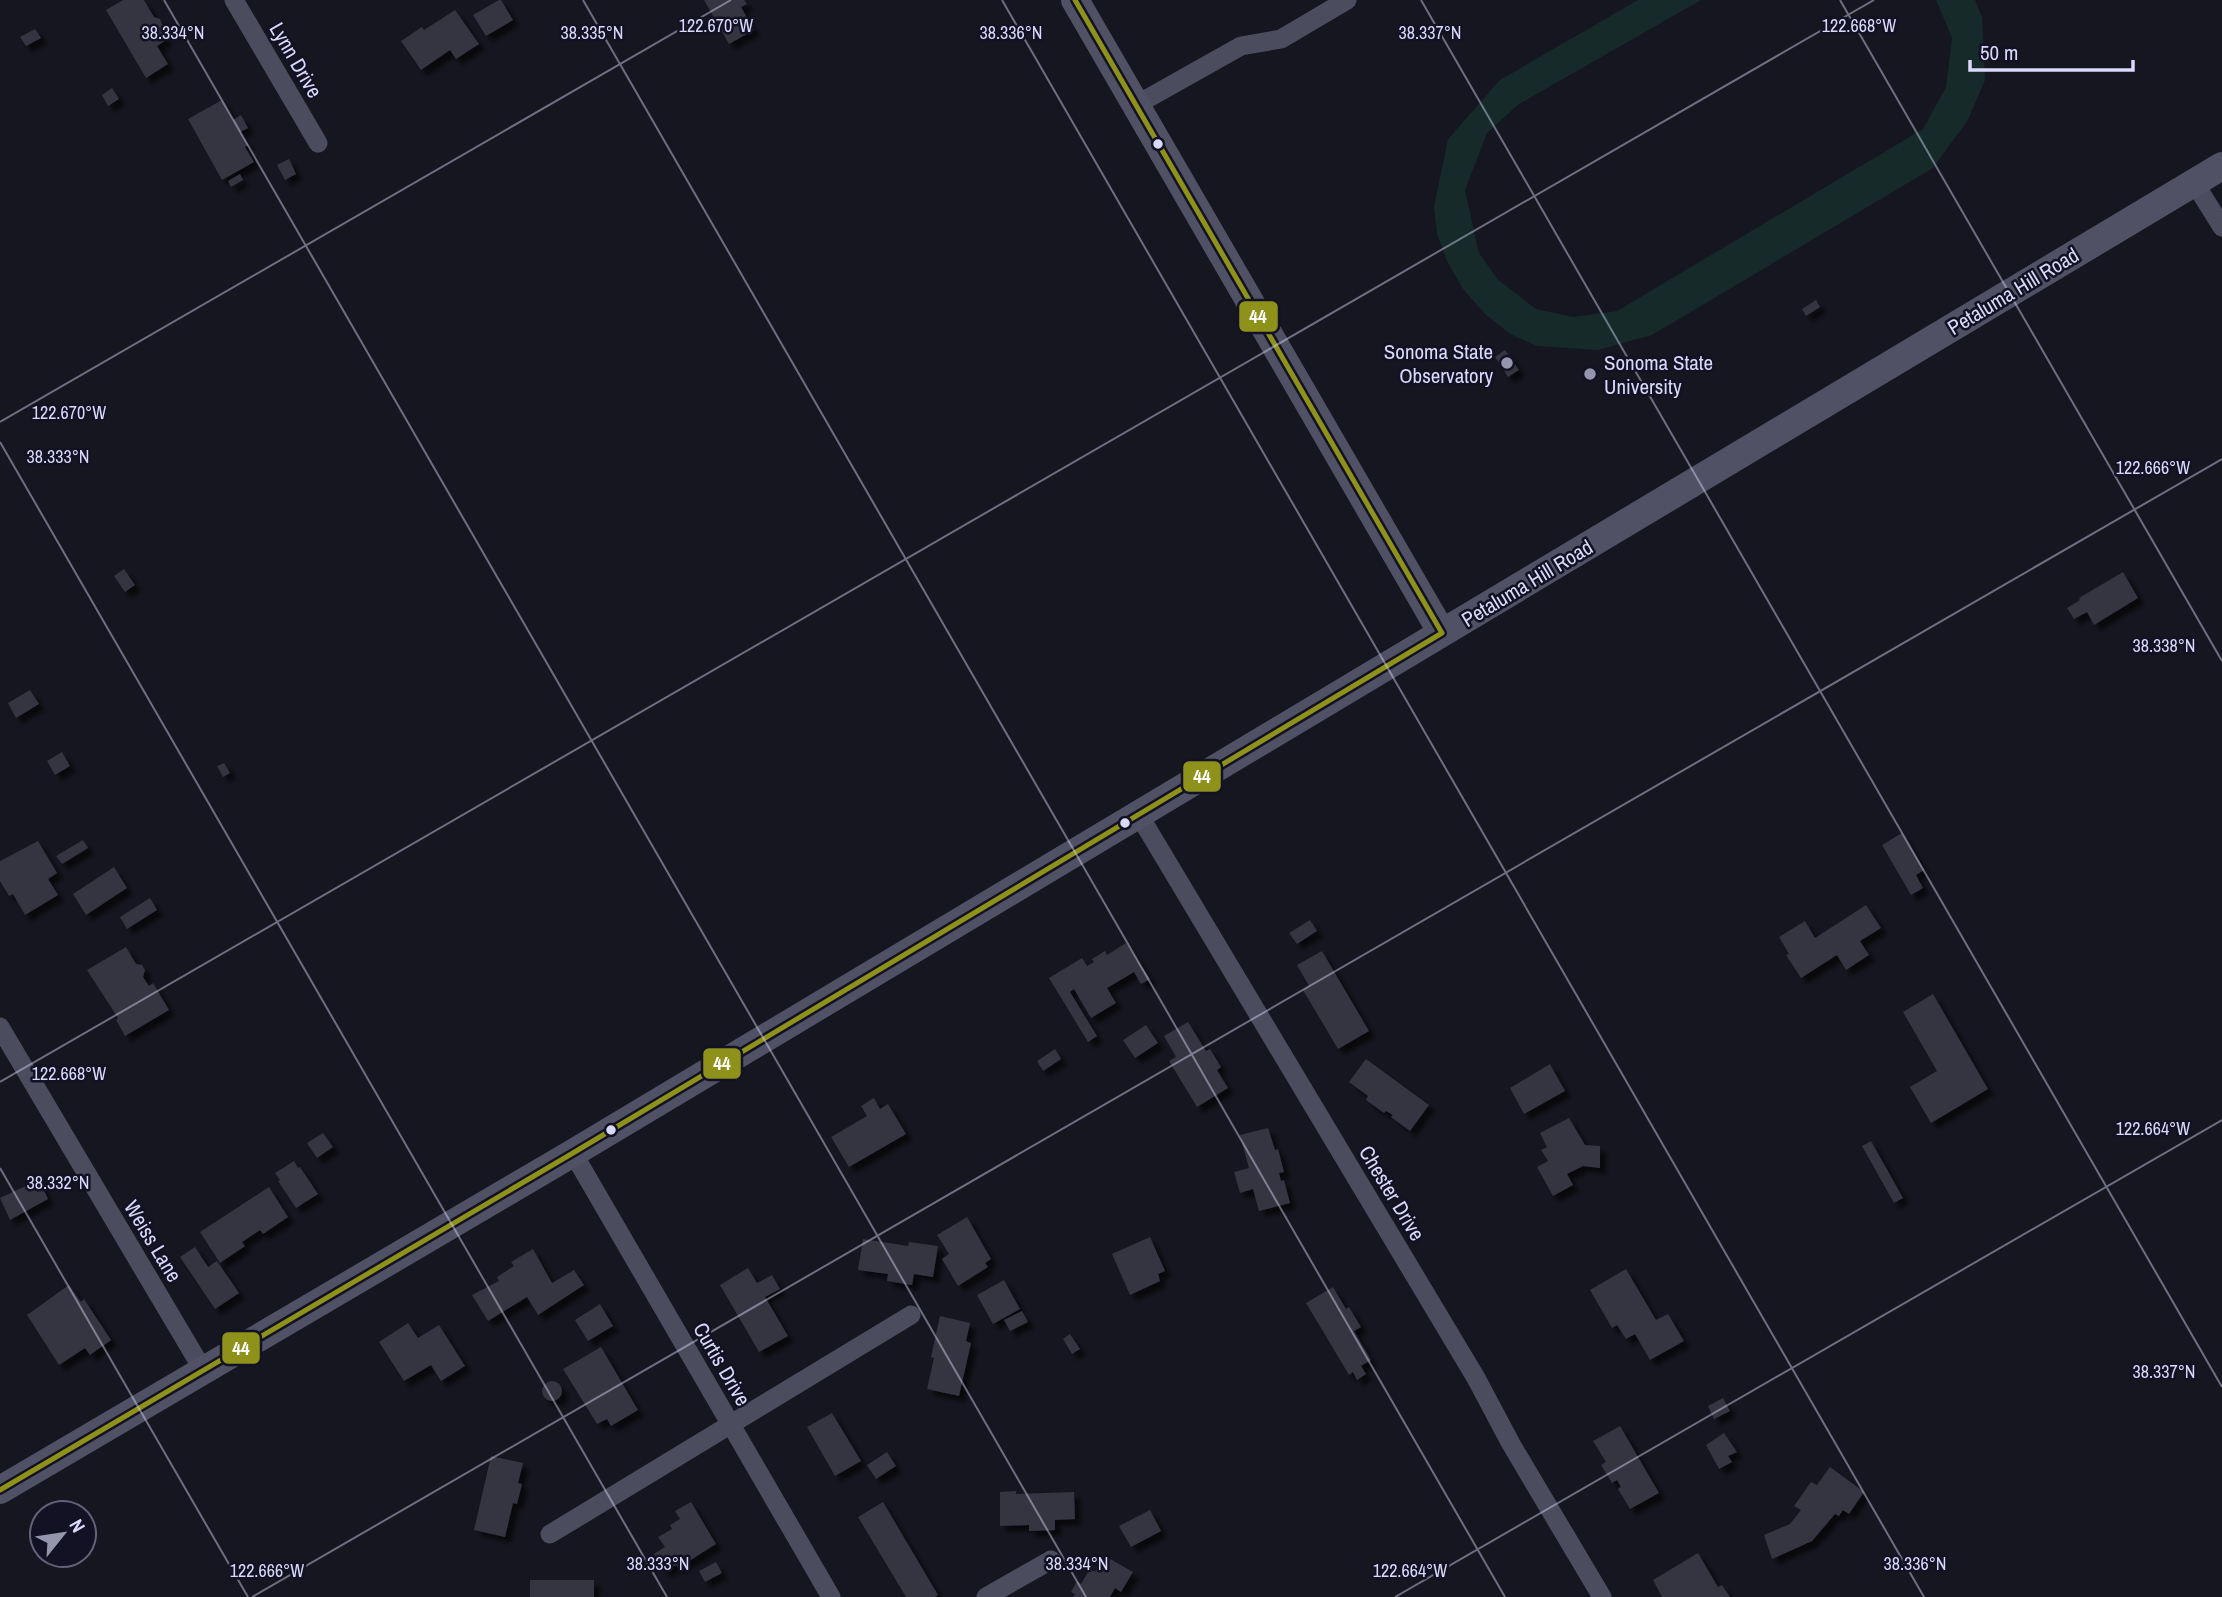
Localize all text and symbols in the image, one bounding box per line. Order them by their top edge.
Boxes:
text: 122.670°W [679,13,753,38]
text: 122.668°W [1822,13,1896,38]
street label: Lynn Drive [263,17,329,103]
text: 38.334°N [142,20,205,45]
text: 38.335°N [561,20,624,45]
text: 38.336°N [980,20,1043,45]
text: 38.337°N [1399,20,1462,45]
scale bar [1970,28,2133,72]
text: 50 m [1980,38,2018,67]
unlabelled marker [1151,137,1165,151]
street label: Petaluma Hill Road [1942,240,2084,342]
line badge: 44 [1238,300,1279,333]
text: 44 [1249,303,1267,329]
place label: Sonoma State Observatory [1384,337,1493,390]
place label: Sonoma State University [1604,348,1713,401]
marker: Sonoma State Observatory [1499,355,1515,371]
marker: Sonoma State University [1582,366,1598,382]
text: 122.670°W [32,400,106,425]
text: 38.333°N [27,444,90,469]
text: 122.666°W [2116,455,2190,480]
street label: Petaluma Hill Road [1456,532,1598,634]
text: 38.338°N [2133,633,2196,658]
line badge: 44 [1182,760,1222,793]
text: 44 [1193,763,1211,789]
unlabelled marker [1118,816,1132,830]
line badge: 44 [702,1047,742,1080]
text: 44 [713,1050,731,1076]
text: 122.668°W [32,1061,106,1086]
text: 122.664°W [2116,1116,2190,1141]
unlabelled marker [604,1123,618,1137]
street label: Chester Drive [1352,1140,1432,1246]
text: 38.332°N [27,1170,90,1195]
street label: Weiss Lane [117,1195,189,1287]
street label: Curtis Drive [686,1317,758,1411]
line badge: 44 [221,1331,261,1365]
text: 44 [232,1335,250,1361]
text: 38.337°N [2133,1359,2196,1384]
north arrow [28,1499,98,1569]
text: N [64,1514,92,1537]
text: 38.333°N [627,1551,690,1576]
text: 38.334°N [1046,1551,1109,1576]
text: 38.336°N [1884,1551,1947,1576]
text: 122.666°W [230,1558,304,1583]
text: 122.664°W [1373,1558,1447,1583]

